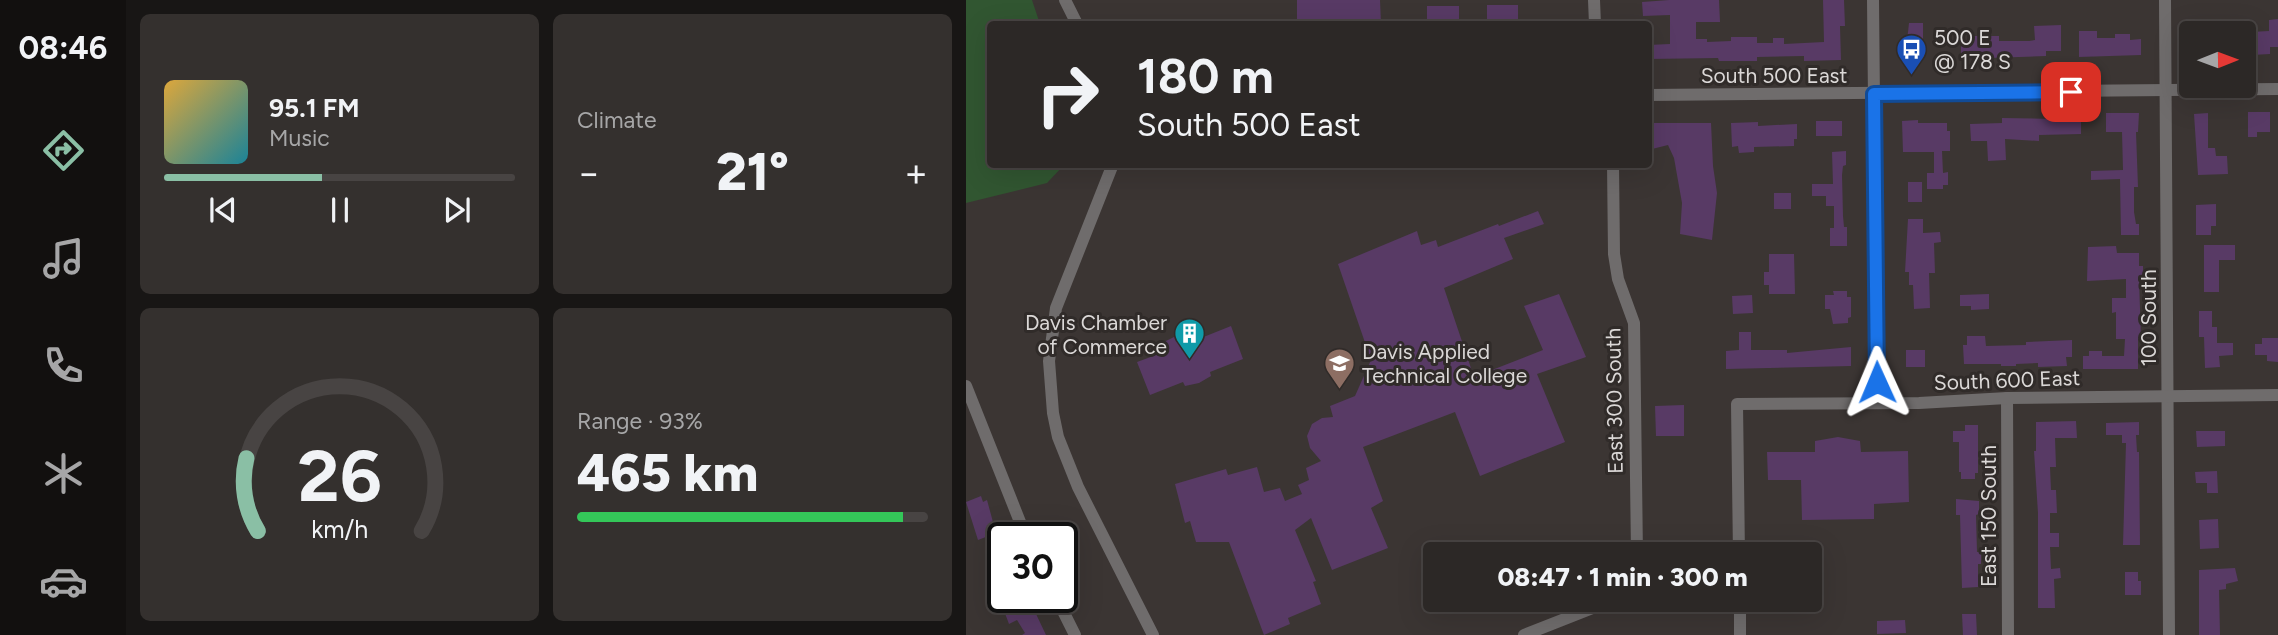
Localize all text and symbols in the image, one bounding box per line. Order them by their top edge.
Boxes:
north arrow [2179,21,2256,98]
map controls [2179,21,2256,98]
place label: 500 E @ 178 S [1934,25,2011,74]
text: 08:46 [19,29,107,67]
bus stop icon: 500 E @ 178 S [1894,32,1928,76]
text: 180 m [1137,46,1274,105]
icon: right [1022,49,1113,140]
pin [2041,62,2101,122]
street label: South 500 East [1701,63,1847,88]
icon: arrive [2052,73,2090,111]
text: 95.1 FM [269,92,359,124]
text: Climate [577,106,656,134]
text: South 500 East [1137,106,1361,144]
text: Music [269,124,330,152]
icon: directions [39,126,88,175]
text: 21° [716,141,789,203]
text: − [577,150,601,196]
text: + [904,150,928,196]
icon: previous [204,191,242,229]
icon: pause [321,191,359,229]
icon: next [438,191,476,229]
icon: music [39,234,88,283]
street label: 100 South [2136,269,2161,367]
place label: Davis Chamber of Commerce [1025,310,1167,359]
building icon: Davis Chamber of Commerce [1173,317,1207,361]
street label: East 300 South [1600,328,1628,474]
place label: Davis Applied Technical College [1362,339,1527,388]
icon: phone [39,341,88,390]
position arrow [1840,345,1914,419]
school or university icon: Davis Applied Technical College [1322,346,1356,390]
street label: South 600 East [1933,365,2081,395]
text: Range · 93% [577,407,703,435]
text: 26 [297,432,382,519]
text: 465 km [577,442,758,504]
street label: East 150 South [1976,445,2001,587]
icon: climate [39,449,88,498]
text: km/h [311,513,368,543]
speed limit sign: 30 [987,522,1078,613]
icon: car [39,557,88,606]
text: 08:47 · 1 min · 300 m [1497,561,1748,593]

